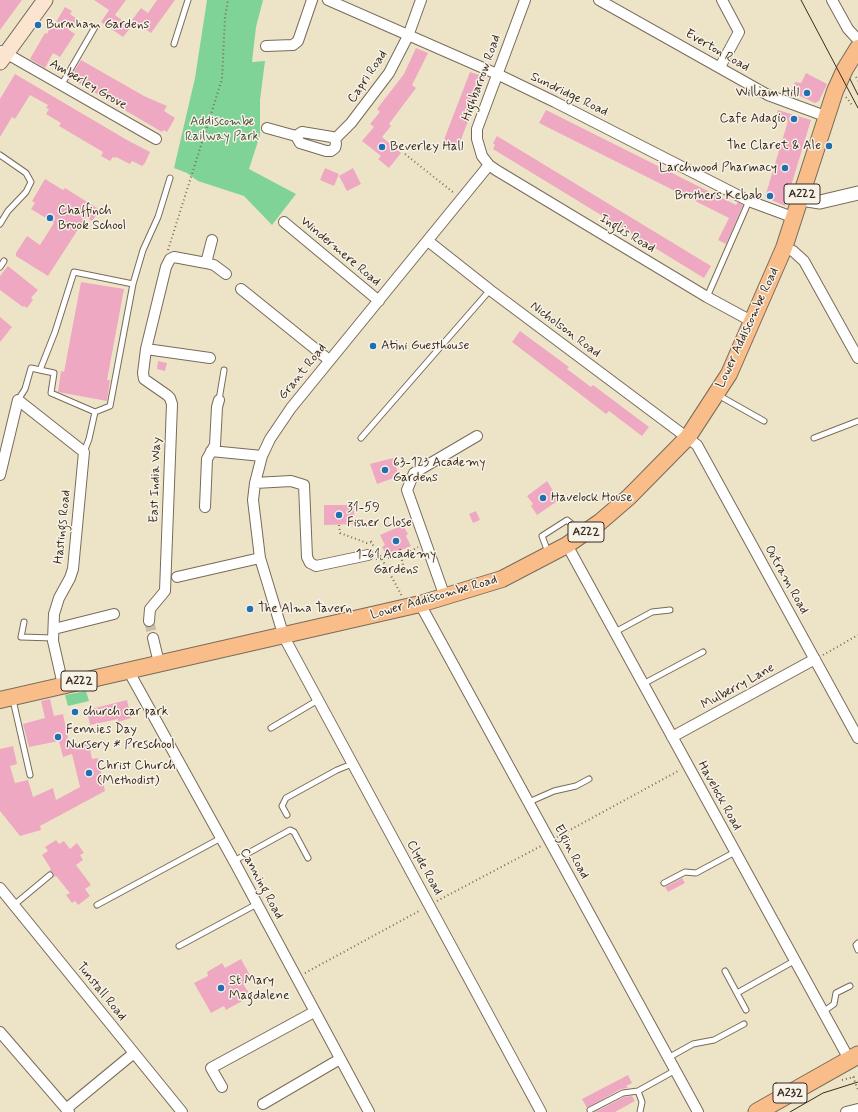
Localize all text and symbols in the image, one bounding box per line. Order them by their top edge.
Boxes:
place label: Burnham Gardens [46,17,149,33]
marker: Burnham Gardens [33,20,43,30]
street label: Everton Road [682,26,752,76]
street label: Highbarrow Road [459,33,505,123]
street label: Capri Road [345,48,391,106]
street label: Amberley Grove [46,56,130,114]
street label: Sundridge Road [528,69,610,121]
place label: William Hill [736,85,799,101]
marker: William Hill [802,88,812,98]
place label: Cafe Adagio [720,111,786,127]
park label: Addiscombe Railway Park [185,114,259,145]
marker: Cafe Adagio [789,114,799,124]
place label: The Claret & Ale [727,138,821,154]
place label: Beverley Hall [390,139,463,155]
marker: The Claret & Ale [824,141,834,151]
marker: Beverley Hall [377,142,387,152]
place label: Larchwood Pharmacy [659,160,777,176]
marker: Larchwood Pharmacy [780,163,790,173]
road number: A222 [784,184,820,204]
place label: Brothers Kebab [675,188,762,204]
marker: Brothers Kebab [765,191,775,201]
place label: Chaffinch Brook School [58,203,126,234]
street label: Inglis Road [596,211,658,257]
marker: Chaffinch Brook School [45,213,55,223]
street label: Windermere Road [297,214,383,290]
street label: Lower Addiscombe Road [713,265,783,391]
street label: Nicholson Road [527,299,603,361]
place label: Atini Guesthouse [381,338,469,354]
street label: Grant Road [276,341,330,403]
marker: Atini Guesthouse [368,341,378,351]
street label: East India Way [147,437,165,523]
place label: 63-123 Academy Gardens [393,455,485,486]
marker: 63-123 Academy Gardens [380,465,390,475]
street label: Hastings Road [51,489,75,565]
place label: Havelock House [551,490,633,506]
marker: Havelock House [538,493,548,503]
place label: 31-59 Fisher Close [347,500,412,531]
marker: 31-59 Fisher Close [334,510,344,520]
road number: A222 [568,522,604,542]
marker: 1-61 Academy Gardens [391,536,401,546]
street label: Outram Road [761,543,811,617]
place label: 1-61 Academy Gardens [356,547,436,578]
street label: Lower Addiscombe Road [369,572,499,624]
place label: The Alma Tavern [258,601,352,617]
marker: The Alma Tavern [245,604,255,614]
street label: Mulberry Lane [699,660,777,714]
road number: A222 [61,671,97,691]
place label: church car park [83,704,168,720]
marker: church car park [70,707,80,717]
place label: Fennies Day Nursery * Preschool [66,722,175,753]
marker: Fennies Day Nursery * Preschool [53,732,63,742]
place label: Christ Church (Methodist) [97,758,176,789]
street label: Havelock Road [694,759,744,833]
marker: Christ Church (Methodist) [84,768,94,778]
street label: Elgin Road [550,822,592,882]
street label: Clyde Road [403,838,445,898]
street label: Canning Road [236,846,286,922]
street label: Tunstall Road [73,960,129,1024]
place label: St Mary Magdalene [229,973,289,1004]
marker: St Mary Magdalene [216,983,226,993]
road number: A232 [773,1083,807,1103]

